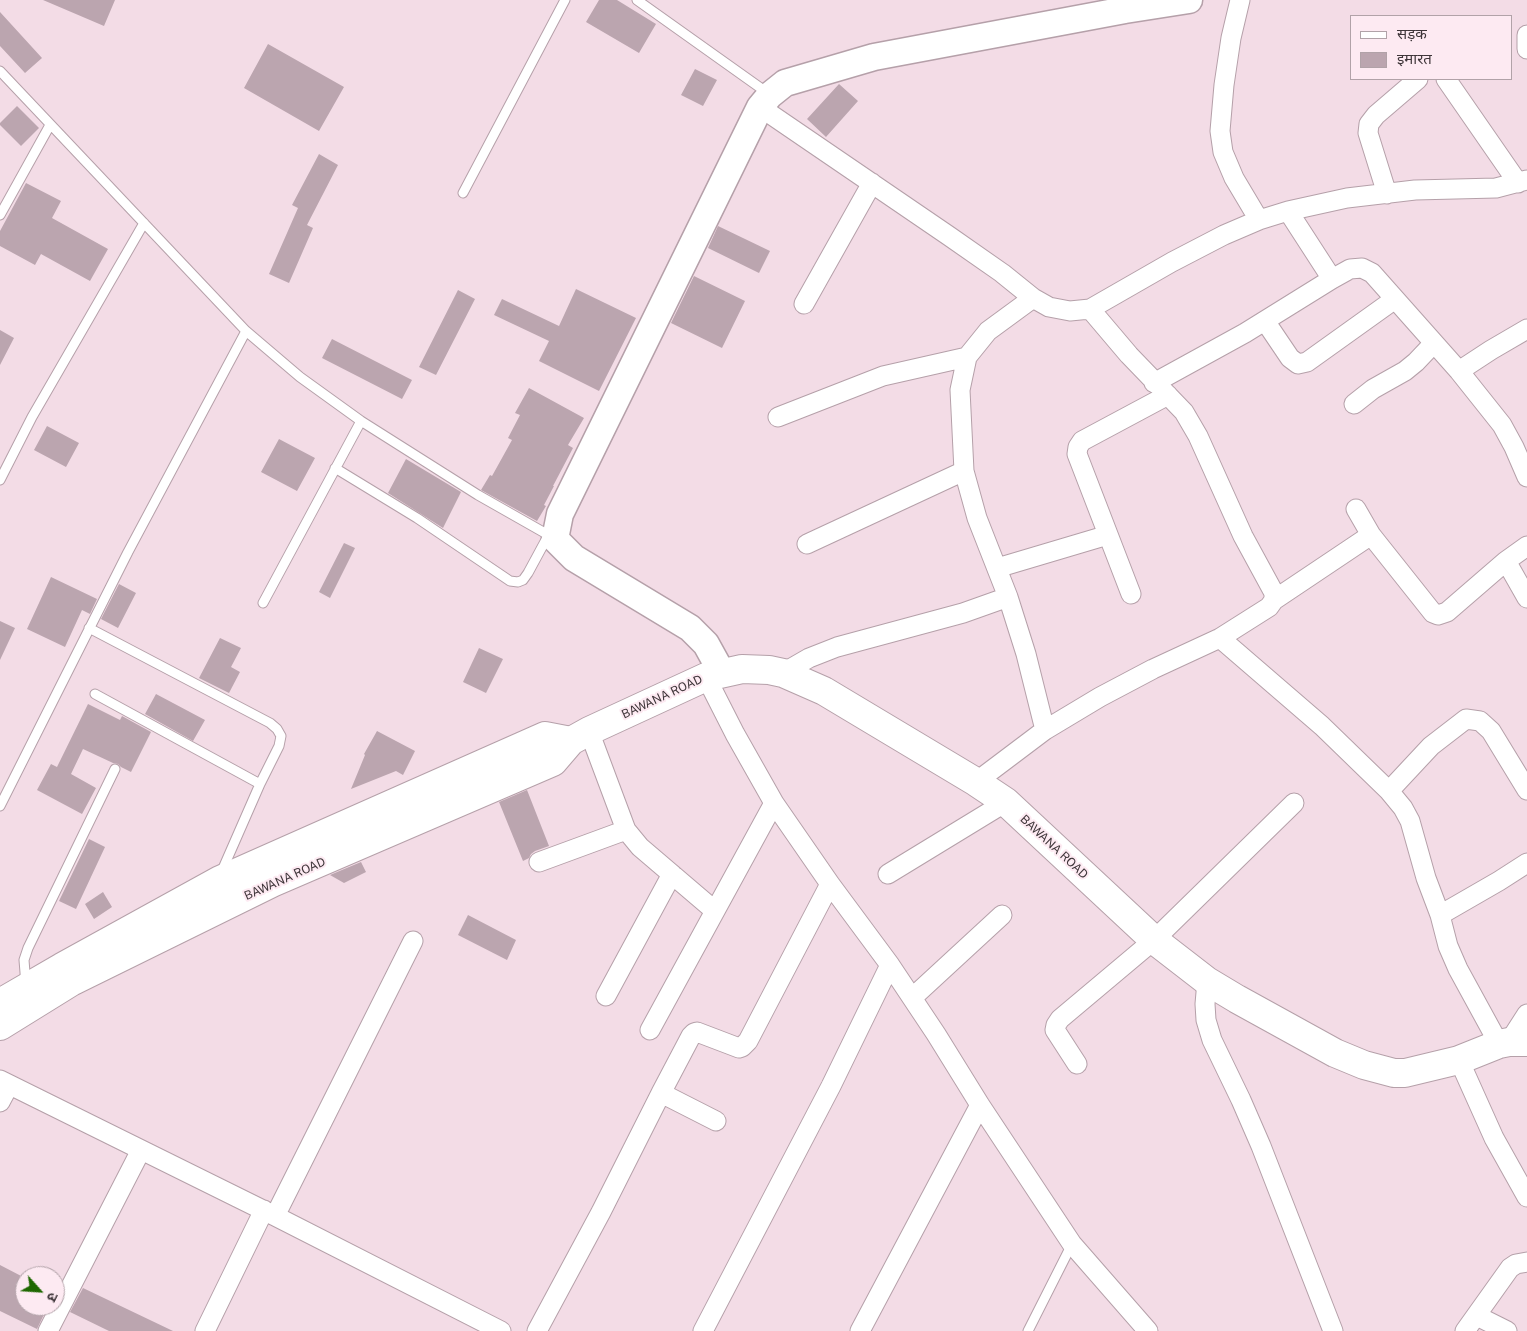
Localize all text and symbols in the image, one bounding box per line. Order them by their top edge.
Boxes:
legend [1350,15,1512,80]
text: सड़क [1397,25,1427,42]
text: इमारत [1397,50,1432,67]
street label: BAWANA ROAD [619,672,705,722]
street label: BAWANA ROAD [1017,812,1091,882]
street label: BAWANA ROAD [242,855,328,903]
north arrow [15,1266,65,1316]
text: उ [44,1290,62,1304]

